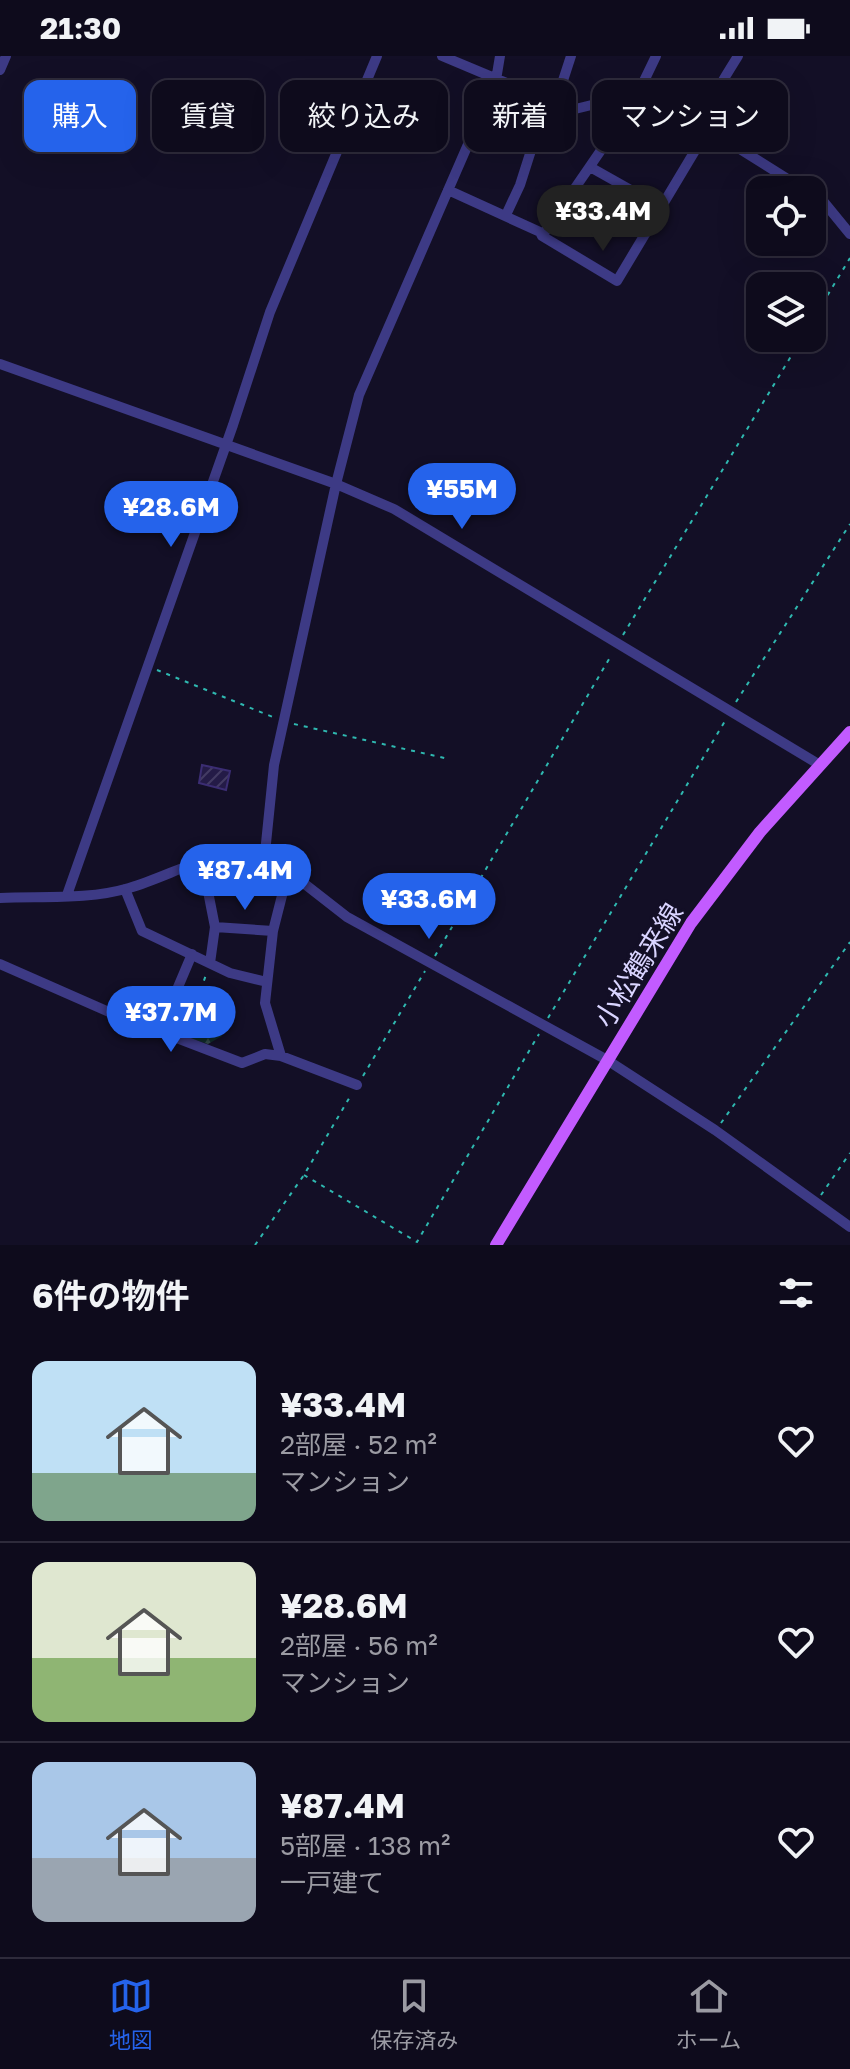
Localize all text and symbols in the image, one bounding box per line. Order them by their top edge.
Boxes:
text: 21:30 [40,10,121,46]
chip: 購入 [24,80,136,152]
chip: 賃貸 [152,80,264,152]
chip: 絞り込み [280,80,448,152]
chip: 新着 [464,80,576,152]
chip: マンション [592,80,788,152]
map controls [746,176,826,352]
button: locate [746,176,826,256]
pin: ¥33.4M [538,185,668,253]
text: ¥33.4M [555,195,651,226]
button: layers [746,272,826,352]
pin: ¥55M [415,463,509,531]
text: ¥55M [426,473,498,504]
pin: ¥28.6M [106,481,236,549]
text: ¥28.6M [122,491,220,522]
pin: ¥87.4M [180,844,310,912]
text: ¥87.4M [197,854,293,885]
pin: ¥33.6M [364,873,494,941]
text: ¥33.6M [381,883,477,914]
street label: 小松鶴来線 [587,897,689,1033]
pin: ¥37.7M [106,986,236,1054]
text: ¥37.7M [125,996,217,1027]
icon: filters [774,1271,818,1315]
text: 6件の物件 [32,1275,190,1315]
text: ¥33.4M [280,1384,406,1424]
icon: home [96,1393,192,1489]
icon: heart [774,1419,818,1463]
text: 2部屋 · 52 m² [280,1429,437,1460]
text: マンション [280,1466,410,1497]
text: ¥28.6M [280,1585,408,1625]
icon: home [96,1594,192,1690]
icon: heart [774,1620,818,1664]
text: 2部屋 · 56 m² [280,1630,438,1661]
text: マンション [280,1667,410,1698]
text: ¥87.4M [280,1785,405,1825]
icon: home [96,1794,192,1890]
icon: heart [774,1820,818,1864]
text: 5部屋 · 138 m² [280,1830,450,1861]
text: 一戸建て [280,1867,384,1898]
tab: 地図 [109,1974,153,2054]
tab: 保存済み [370,1974,458,2054]
tab: ホーム [676,1974,741,2054]

